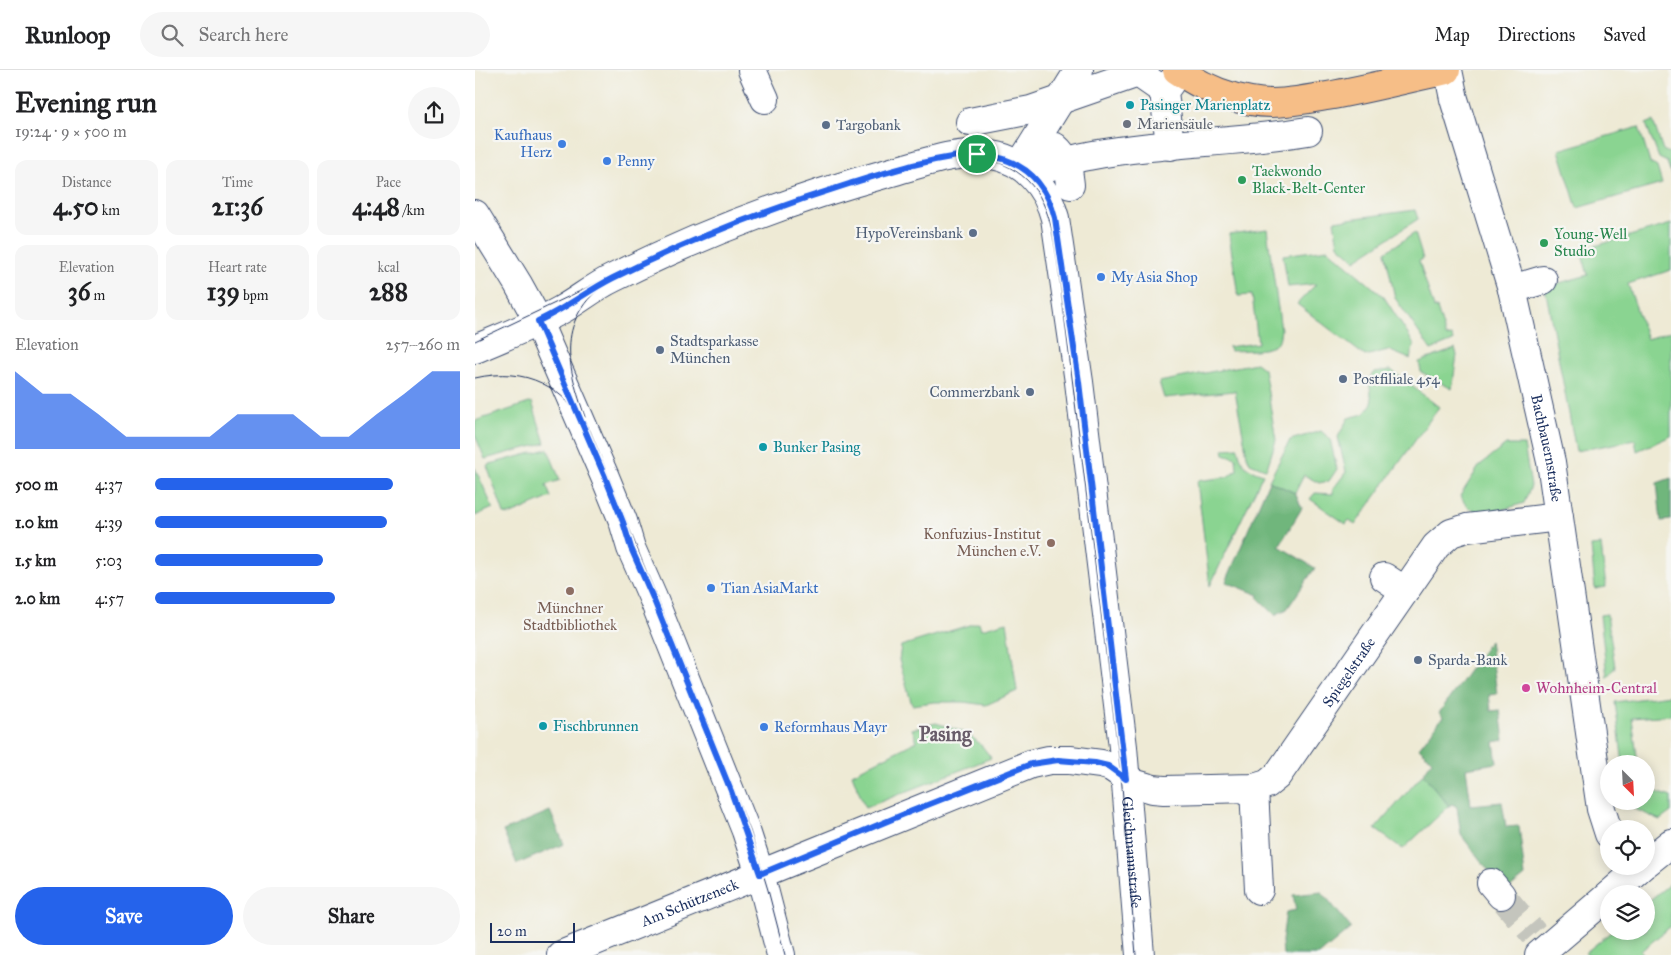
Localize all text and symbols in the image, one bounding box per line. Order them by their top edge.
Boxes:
search box [140,12,490,57]
text: Runloop [25,20,110,50]
icon: search [158,21,186,49]
text: Search here [198,23,288,46]
text: Map [1434,24,1470,46]
text: Directions [1498,24,1575,46]
text: Saved [1603,24,1646,46]
text: Evening run [15,85,157,120]
button: share [408,87,460,139]
place label: Pasinger Marienplatz [1140,96,1270,114]
marker: Pasinger Marienplatz [1124,99,1136,111]
place label: Mariensäule [1137,115,1213,133]
place label: Targobank [836,116,901,134]
marker: Mariensäule [1121,118,1133,130]
marker: Targobank [820,119,832,131]
text: 19:24 · 9 × 500 m [15,122,127,141]
place label: Kaufhaus Herz [494,126,552,161]
pin [956,133,998,175]
marker: Kaufhaus Herz [556,138,568,150]
icon: arrive [963,140,991,168]
place label: Penny [617,152,655,170]
marker: Penny [601,155,613,167]
place label: Taekwondo Black-Belt-Center [1252,162,1365,197]
text: Distance [61,174,112,191]
text: Time [222,174,253,191]
text: Pace [376,174,401,191]
marker: Taekwondo Black-Belt-Center [1236,174,1248,186]
text: 4.50 [53,191,99,222]
text: 21:36 [212,191,263,222]
text: 4:48 [352,191,400,222]
text: km [99,202,120,219]
text: /km [400,202,425,219]
place label: HypoVereinsbank [855,224,963,242]
place label: Young-Well Studio [1554,225,1628,260]
marker: HypoVereinsbank [967,227,979,239]
marker: Young-Well Studio [1538,237,1550,249]
text: Elevation [59,259,114,276]
text: Heart rate [208,259,267,276]
text: kcal [377,259,400,276]
place label: My Asia Shop [1111,268,1198,286]
marker: My Asia Shop [1095,271,1107,283]
text: 36 [68,276,91,307]
text: 139 [207,276,240,307]
text: 288 [369,276,408,307]
text: m [91,287,105,304]
text: bpm [240,287,268,304]
place label: Stadtsparkasse München [670,332,758,367]
text: Elevation [15,335,79,354]
text: 257–260 m [386,335,460,354]
marker: Stadtsparkasse München [654,344,666,356]
place label: Postfiliale 454 [1353,370,1440,388]
marker: Postfiliale 454 [1337,373,1349,385]
place label: Commerzbank [929,383,1020,401]
marker: Commerzbank [1024,386,1036,398]
street label: Bachbauernstraße [1527,392,1566,503]
place label: Bunker Pasing [773,438,861,456]
marker: Bunker Pasing [757,441,769,453]
text: 500 m [15,475,58,494]
text: 4:37 [95,475,123,494]
text: 1.0 km [15,513,58,532]
text: 4:39 [95,513,123,532]
place label: Konfuzius-Institut München e.V. [923,525,1042,560]
marker: Konfuzius-Institut München e.V. [1045,537,1057,549]
text: 1.5 km [15,551,56,570]
text: 5:03 [95,551,122,570]
place label: Tian AsiaMarkt [721,579,819,597]
marker: Tian AsiaMarkt [705,582,717,594]
marker: Münchner Stadtbibliothek [564,585,576,597]
text: 2.0 km [15,589,60,608]
text: 4:57 [95,589,124,608]
place label: Münchner Stadtbibliothek [523,599,617,634]
street label: Spiegelstraße [1318,634,1379,711]
place label: Sparda-Bank [1428,651,1507,669]
marker: Sparda-Bank [1412,654,1424,666]
place label: Wohnheim-Central [1536,679,1658,697]
marker: Wohnheim-Central [1520,682,1532,694]
place label: Fischbrunnen [553,717,639,735]
place label: Reformhaus Mayr [774,718,888,736]
marker: Fischbrunnen [537,720,549,732]
marker: Reformhaus Mayr [758,721,770,733]
district label: Pasing [919,722,972,747]
north arrow [1600,755,1655,810]
map controls [1600,755,1655,940]
street label: Gleichmannstraße [1118,796,1145,909]
button: locate [1600,820,1655,875]
street label: Am Schützeneck [638,875,741,931]
button: layers [1600,885,1655,940]
button: Save [15,887,233,945]
button: Share [243,887,460,945]
scale bar [490,920,575,943]
text: 20 m [497,923,527,940]

